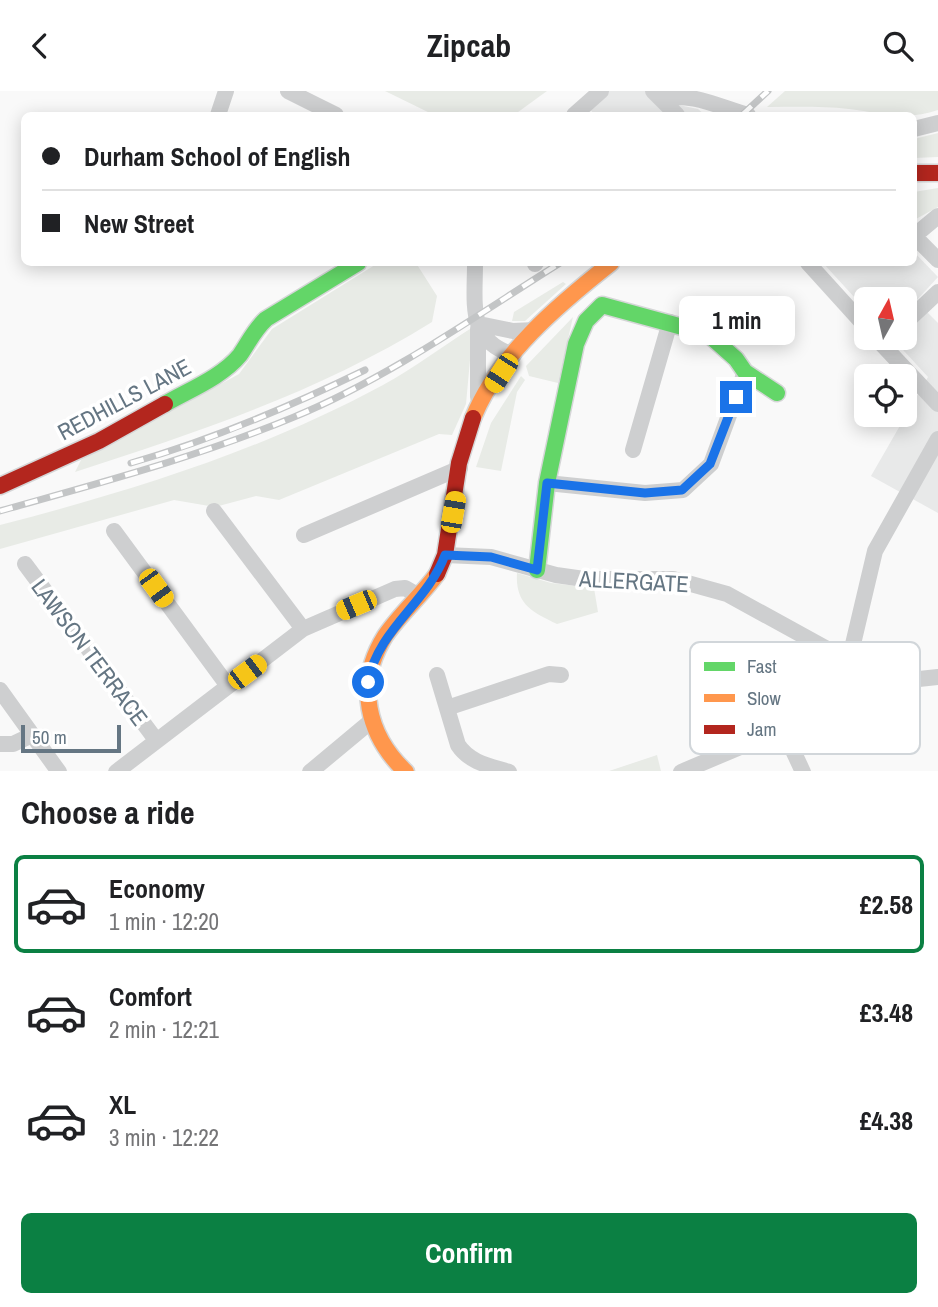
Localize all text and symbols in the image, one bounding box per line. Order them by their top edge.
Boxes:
text: Zipcab [427,24,511,67]
icon: back [21,27,59,65]
icon: search [879,27,917,65]
text: Durham School of English [84,139,351,174]
text: New Street [84,206,194,241]
north arrow [854,287,917,350]
map controls [854,287,917,427]
callout: 1 min [678,295,794,345]
text: 1 min [712,305,762,336]
car [481,350,522,396]
street label: REDHILLS LANE [52,351,196,447]
button: locate [854,364,917,427]
route end [720,381,752,413]
car [440,489,467,535]
street label: ALLERGATE [577,563,690,599]
car [136,565,177,611]
street label: LAWSON TERRACE [25,572,155,732]
car [333,587,380,623]
legend [690,642,920,754]
car [224,651,271,693]
text: Fast [747,653,777,679]
route start [352,666,384,698]
text: Slow [747,685,782,711]
text: Jam [747,716,776,742]
scale bar [21,723,121,754]
text: 50 m [32,724,67,750]
text: Choose a ride [21,791,195,834]
text: Economy [109,871,205,906]
icon: car [25,873,88,936]
text: £2.58 [860,887,913,922]
text: 1 min · 12:20 [109,906,219,937]
text: Comfort [109,979,192,1014]
icon: car [25,981,88,1044]
text: £3.48 [860,995,913,1030]
text: 2 min · 12:21 [109,1014,219,1045]
text: XL [109,1087,136,1122]
icon: car [25,1089,88,1152]
text: £4.38 [860,1103,913,1138]
text: 3 min · 12:22 [109,1122,219,1153]
button: Confirm [21,1213,917,1293]

